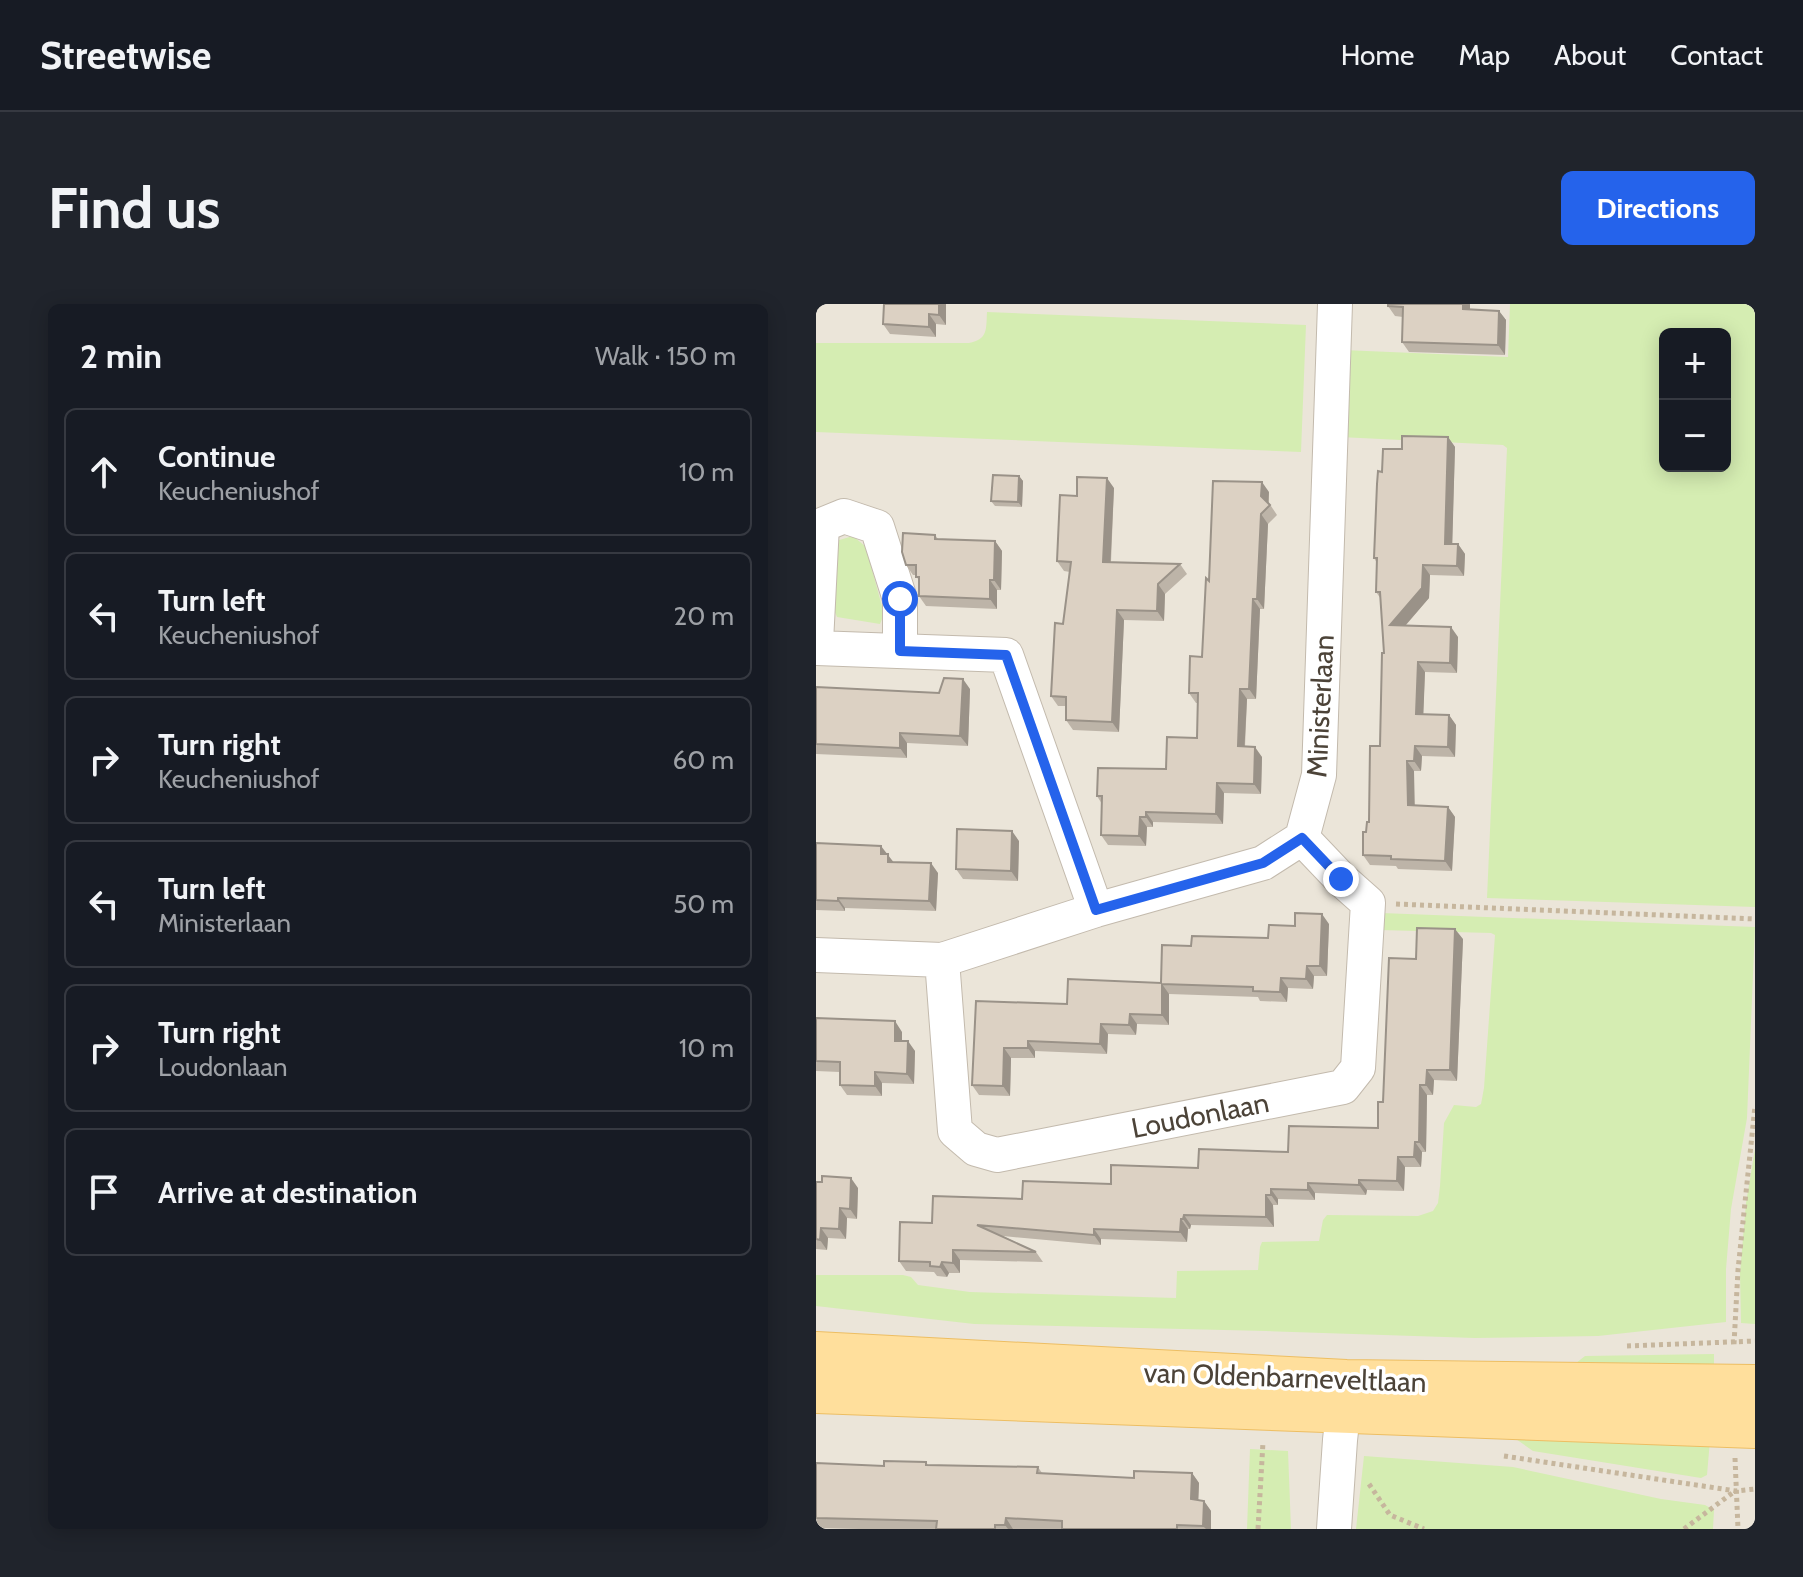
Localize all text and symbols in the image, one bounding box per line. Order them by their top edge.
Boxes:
text: Streetwise [40,32,211,79]
text: Home [1341,38,1414,72]
text: Map [1458,38,1510,72]
text: About [1554,38,1626,72]
text: Contact [1670,38,1763,72]
button: Directions [1561,171,1755,245]
text: Find us [48,174,221,242]
map controls [1659,328,1731,472]
button: + [1659,328,1731,400]
text: 2 min [80,335,162,377]
text: Walk · 150 m [595,340,736,372]
button: − [1659,400,1731,472]
text: Continue [158,438,275,475]
icon: ahead [82,450,126,494]
text: 10 m [679,456,734,488]
text: Keucheniushof [158,475,319,507]
route start [882,581,918,617]
text: Turn left [158,582,266,619]
icon: left [82,594,126,638]
text: 20 m [674,600,734,632]
text: Keucheniushof [158,619,319,651]
street label: Ministerlaan [1299,634,1341,778]
text: Turn right [158,726,281,763]
icon: right [82,738,126,782]
text: 60 m [672,744,734,776]
text: Keucheniushof [158,763,319,795]
route end [1323,861,1359,897]
text: Turn left [158,870,266,907]
icon: left [82,882,126,926]
text: 50 m [673,888,734,920]
text: Ministerlaan [158,907,291,939]
text: Turn right [158,1014,281,1051]
icon: right [82,1026,126,1070]
text: 10 m [679,1032,734,1064]
text: Loudonlaan [158,1051,288,1083]
street label: Loudonlaan [1128,1085,1272,1145]
icon: arrive [82,1170,126,1214]
text: Arrive at destination [158,1174,418,1211]
street label: van Oldenbarneveltlaan [1143,1355,1427,1399]

